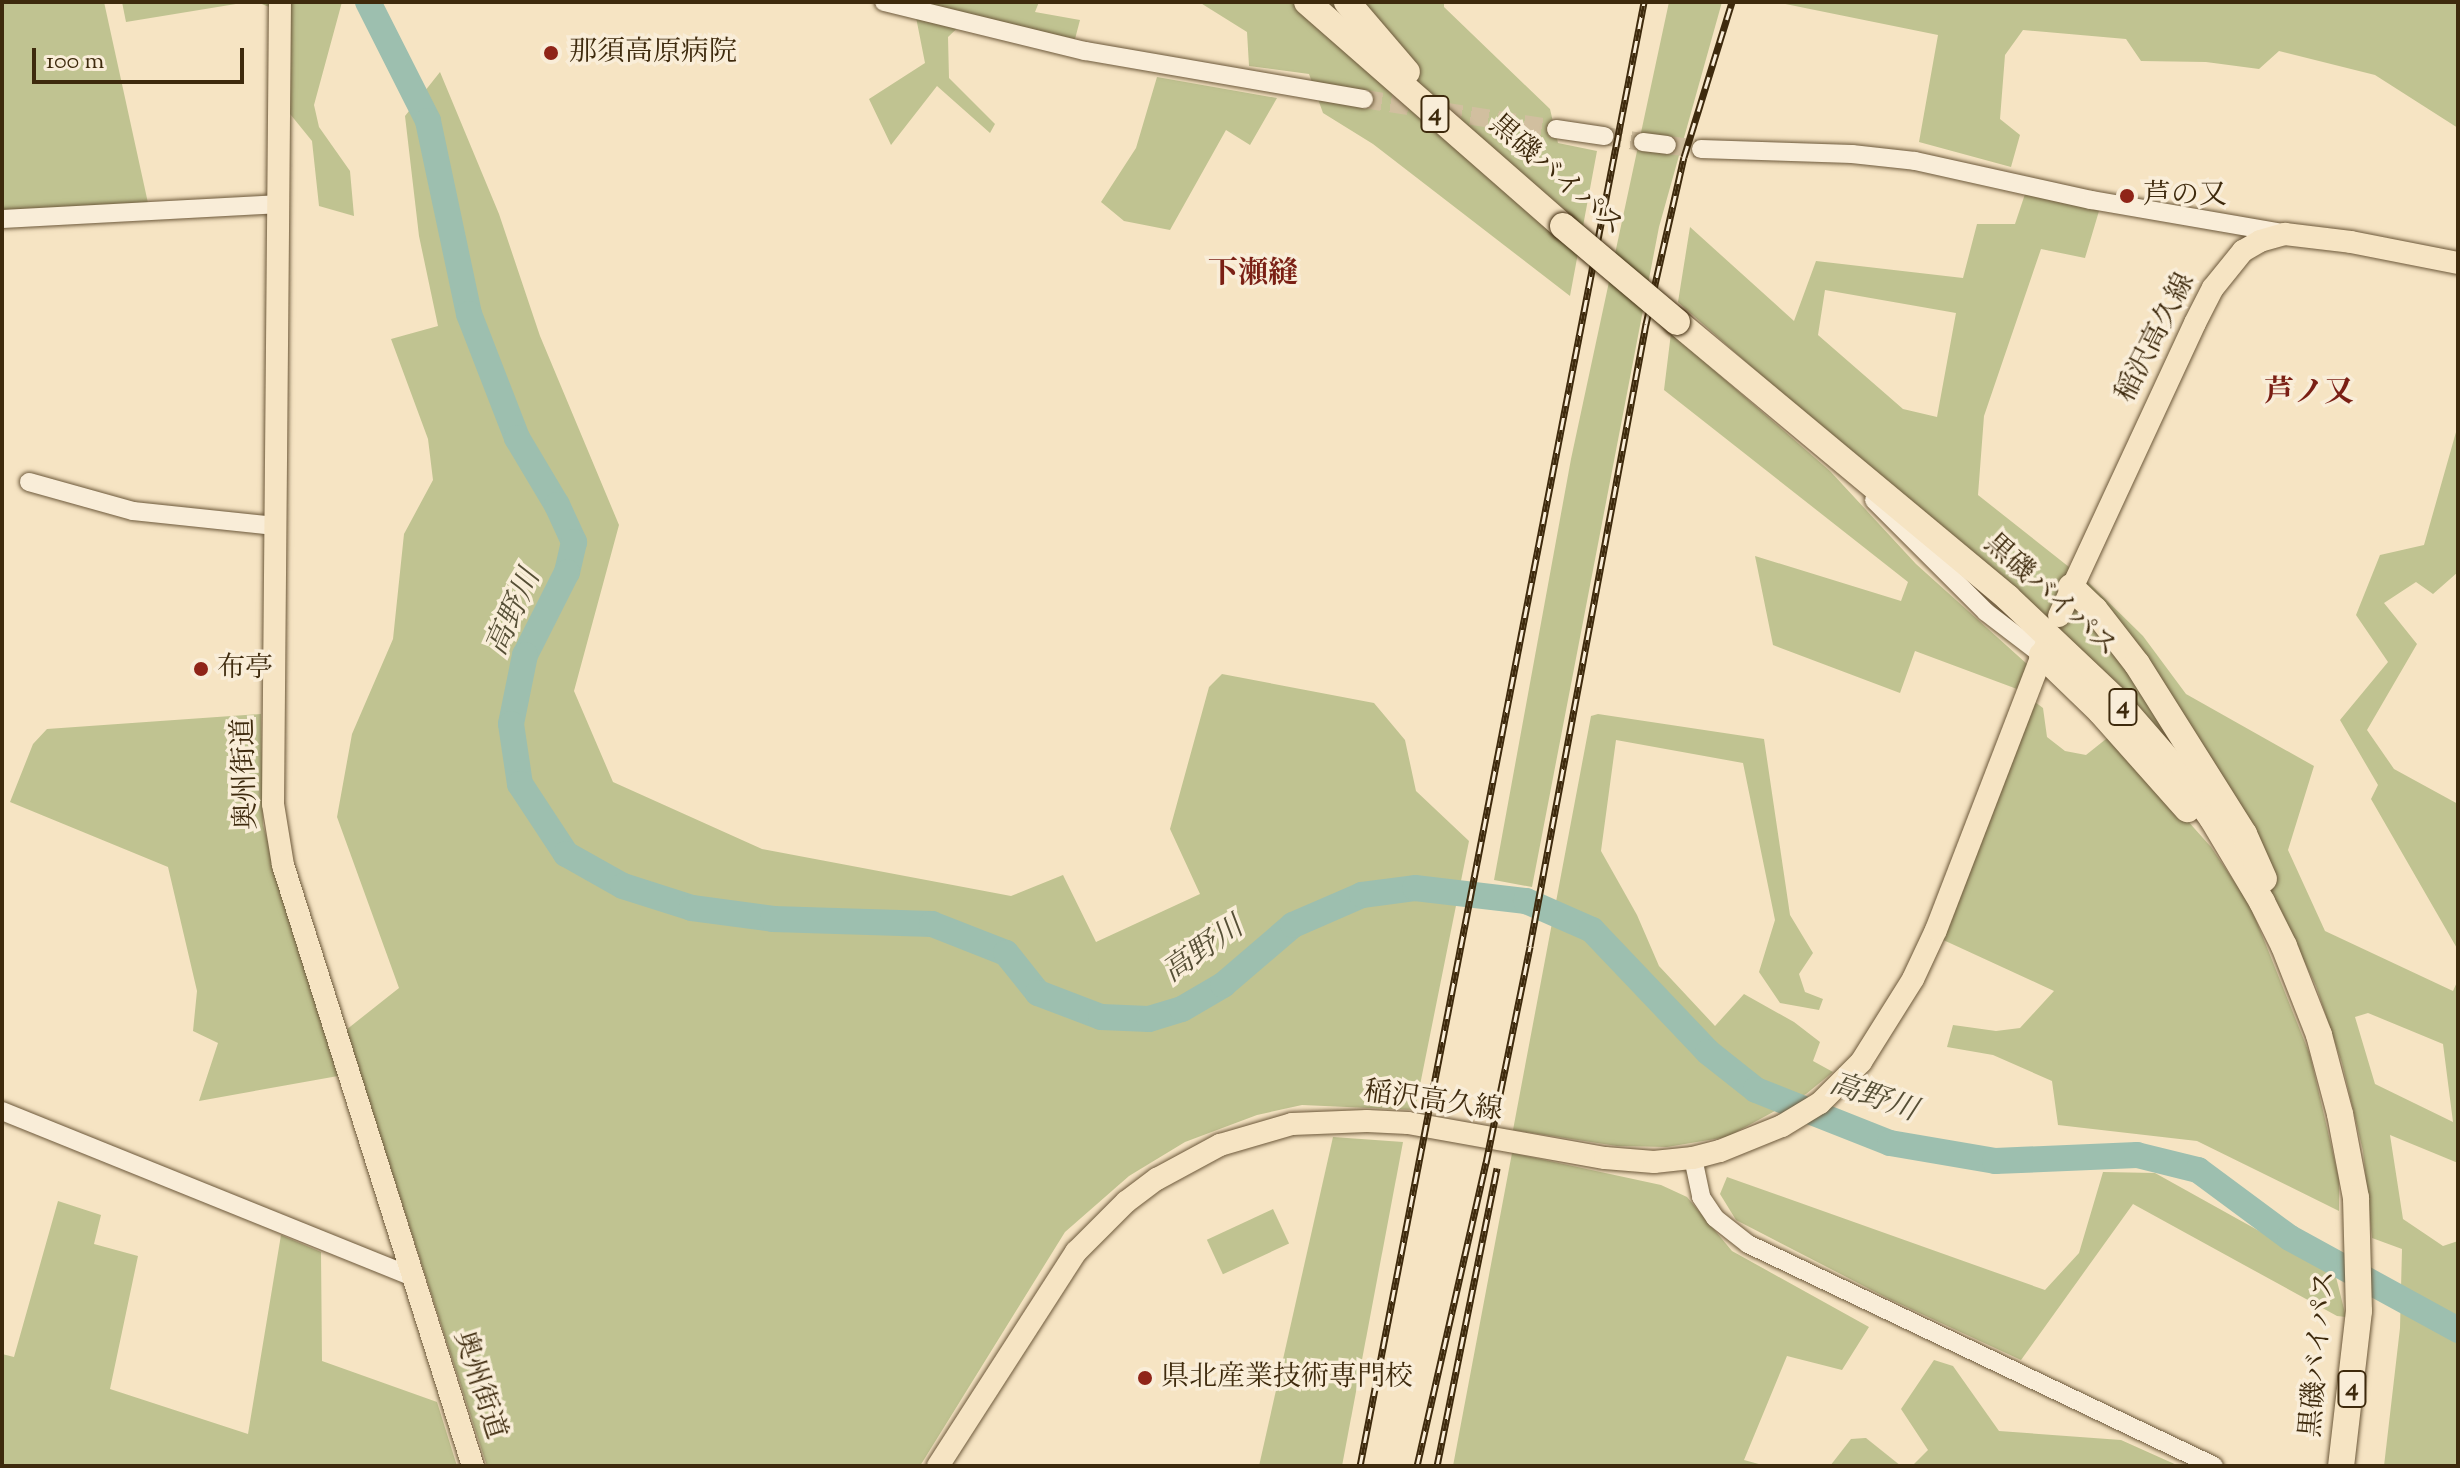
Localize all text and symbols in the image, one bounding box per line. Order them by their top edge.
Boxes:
scale bar [36,32,248,82]
place label: 那須高原病院 [569,36,737,70]
marker: 那須高原病院 [540,42,562,64]
text: 100 m [46,45,104,79]
road number: 4 [1419,92,1451,136]
street label: 黒磯バイパス [1482,108,1630,244]
place label: 芦の又 [2143,179,2227,213]
marker: 芦の又 [2118,187,2136,205]
district label: 下瀬縫 [1208,257,1298,293]
street label: 稲沢高久線 [2109,268,2203,408]
district label: 芦ノ又 [2264,376,2354,412]
street label: 黒磯バイパス [1976,527,2124,665]
water label: 高野川 [480,565,550,661]
place label: 布亭 [217,652,273,686]
marker: 布亭 [192,660,210,678]
road number: 4 [2107,685,2139,729]
street label: 奥州街道 [227,717,265,831]
water label: 高野川 [1157,910,1251,992]
water label: 高野川 [1825,1067,1921,1131]
street label: 稲沢高久線 [1361,1076,1505,1128]
street label: 黒磯バイパス [2295,1269,2343,1439]
street label: 奥州街道 [446,1327,512,1443]
place label: 県北産業技術専門校 [1161,1361,1413,1395]
road number: 4 [2336,1367,2368,1411]
marker: 県北産業技術専門校 [1136,1369,1154,1387]

